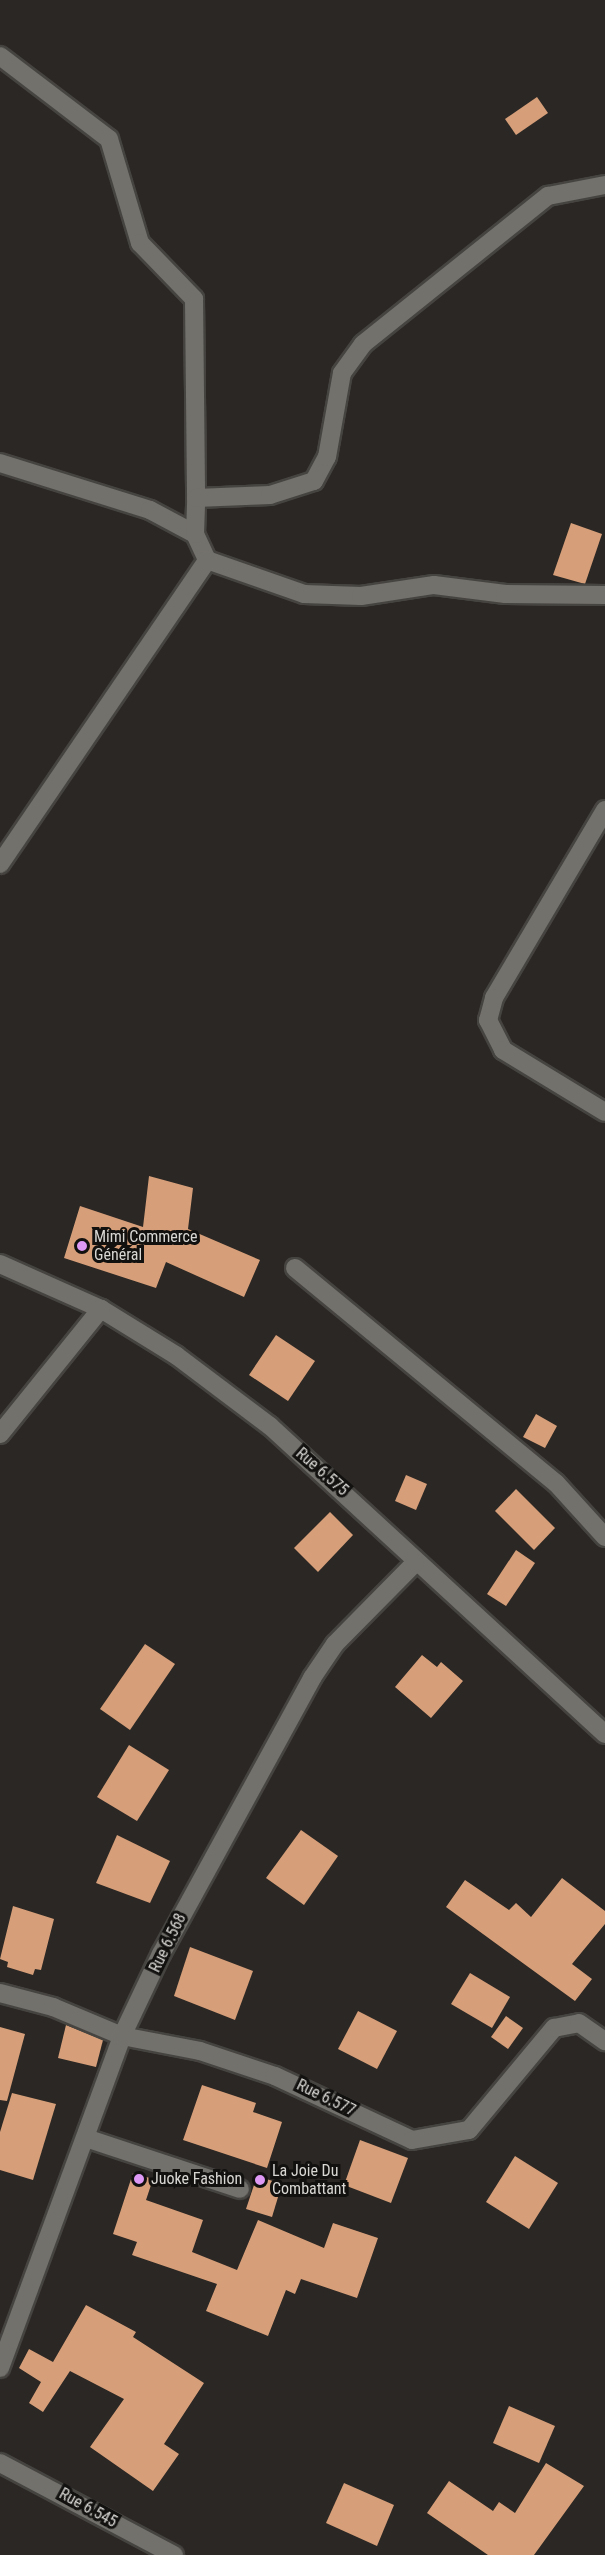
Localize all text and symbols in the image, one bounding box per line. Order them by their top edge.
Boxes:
place label: Mimi Commerce Général [94,1227,197,1265]
marker: Mimi Commerce Général [75,1239,89,1253]
street label: Rue 6.575 [292,1444,352,1500]
street label: Rue 6.568 [146,1910,190,1976]
street label: Rue 6.577 [293,2076,359,2120]
place label: La Joie Du Combattant [272,2161,346,2199]
place label: Juoke Fashion [151,2169,242,2189]
marker: Juoke Fashion [132,2172,146,2186]
marker: La Joie Du Combattant [253,2173,267,2187]
street label: Rue 6.545 [56,2484,120,2532]

